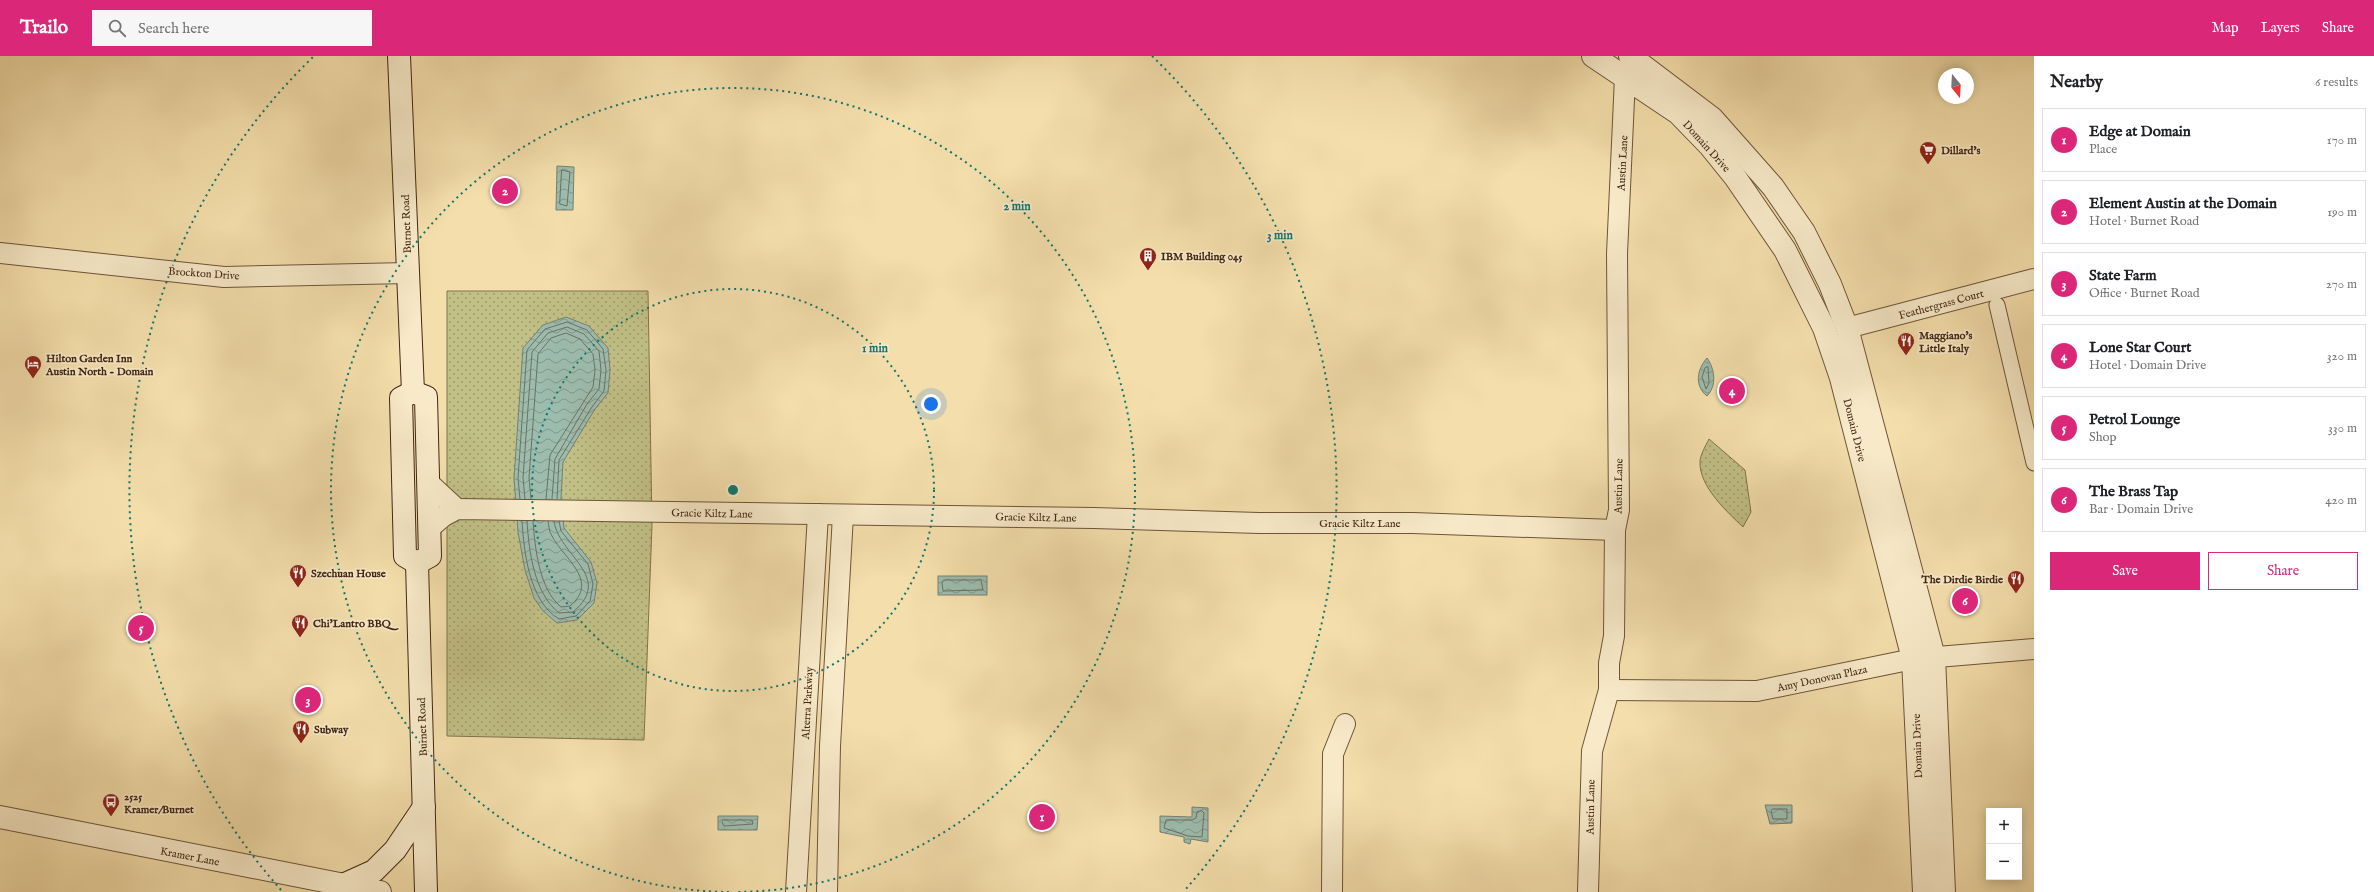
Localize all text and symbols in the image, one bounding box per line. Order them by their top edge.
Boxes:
search box [92,10,372,46]
text: Trailo [20,16,68,40]
icon: search [106,17,128,39]
text: Search here [138,19,209,38]
text: Map [2212,19,2239,37]
text: Layers [2261,19,2300,37]
text: Share [2322,19,2354,37]
north arrow [1938,68,1974,104]
text: Nearby [2050,72,2103,93]
text: 6 results [2315,74,2358,91]
street label: Domain Drive [1679,118,1733,175]
text: Edge at Domain [2089,122,2191,141]
text: 1 [2062,132,2066,149]
text: 170 m [2327,132,2357,149]
street label: Austin Lane [1615,135,1631,192]
supermarket icon: Dillard's [1918,140,1938,165]
text: Place [2089,141,2117,158]
place label: Dillard's [1941,144,1980,158]
pin: 2 [492,176,518,206]
street label: Burnet Road [399,194,415,254]
text: Element Austin at the Domain [2089,194,2277,213]
text: 2 min [1003,199,1031,214]
text: 2 [2061,204,2067,221]
text: 190 m [2327,204,2357,221]
text: Hotel · Burnet Road [2089,213,2199,230]
text: 3 min [1267,228,1294,243]
building icon: IBM Building 045 [1138,246,1158,271]
place label: IBM Building 045 [1161,250,1242,264]
street label: Brockton Drive [168,265,240,283]
text: State Farm [2089,266,2157,285]
text: 3 [2062,276,2066,293]
text: 270 m [2326,276,2357,293]
text: Office · Burnet Road [2089,285,2200,302]
street label: Feathergrass Court [1897,287,1986,323]
place label: Maggiano's Little Italy [1918,329,1972,356]
restaurant icon: Maggiano's Little Italy [1896,331,1916,356]
text: Lone Star Court [2089,338,2191,357]
text: 1 min [862,341,889,356]
text: 4 [2061,348,2067,365]
text: 320 m [2327,348,2357,365]
place label: Hilton Garden Inn Austin North - Domain [45,352,154,379]
hotel icon: Hilton Garden Inn Austin North - Domain [23,354,43,379]
text: Hotel · Domain Drive [2089,357,2206,374]
pin: 4 [1719,376,1745,406]
your location [921,394,941,414]
street label: Domain Drive [1839,397,1869,463]
text: Petrol Lounge [2089,410,2180,429]
text: 5 [2062,420,2066,437]
text: 330 m [2328,420,2357,437]
text: Shop [2089,429,2117,446]
street label: Austin Lane [1611,458,1626,515]
text: The Brass Tap [2089,482,2178,501]
centre of rings [726,483,740,497]
text: 6 [2061,492,2067,509]
text: 420 m [2325,492,2357,509]
text: Bar · Domain Drive [2089,501,2193,518]
street label: Gracie Kiltz Lane [671,506,753,522]
street label: Gracie Kiltz Lane [995,510,1077,526]
street label: Gracie Kiltz Lane [1319,517,1401,531]
button: Save [2050,552,2200,590]
button: Share [2208,552,2358,590]
restaurant icon: Szechuan House [288,563,308,588]
place label: Szechuan House [311,567,386,581]
restaurant icon: The Dirdie Birdie [2006,569,2026,594]
place label: The Dirdie Birdie [1921,573,2003,587]
pin: 6 [1952,586,1978,616]
pin: 5 [128,613,154,643]
restaurant icon: Chi'Lantro BBQ [290,613,310,638]
place label: Chi'Lantro BBQ [313,617,399,631]
street label: Amy Donovan Plaza [1775,663,1869,696]
street label: Alterra Parkway [799,666,817,741]
pin: 3 [295,685,321,715]
street label: Burnet Road [415,697,431,757]
street label: Domain Drive [1910,713,1926,779]
restaurant icon: Subway [291,719,311,744]
place label: Subway [314,723,349,737]
street label: Austin Lane [1583,779,1598,836]
place label: 2525 Kramer/Burnet [124,790,194,817]
bus stop icon: 2525 Kramer/Burnet [101,792,121,817]
pin: 1 [1029,802,1055,832]
map controls [1986,808,2022,880]
button: + [1986,808,2022,844]
street label: Kramer Lane [159,844,221,870]
button: − [1986,844,2022,880]

